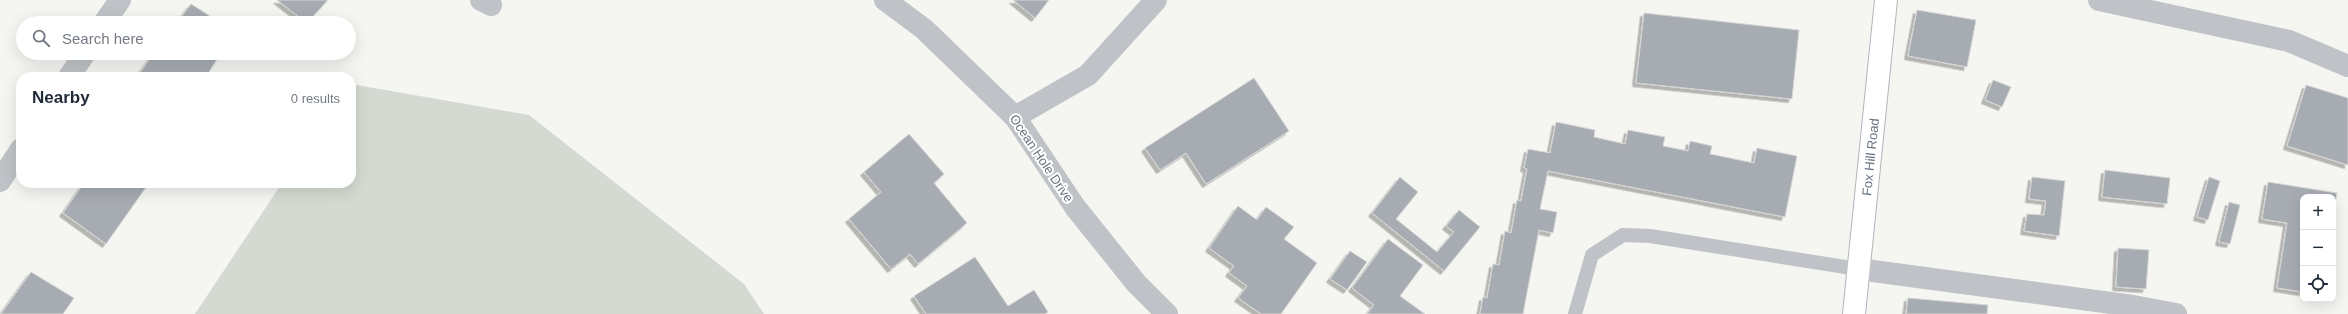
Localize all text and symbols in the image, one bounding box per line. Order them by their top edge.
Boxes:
search box [16,16,356,60]
icon: search [30,27,52,49]
text: Search here [62,30,144,47]
text: Nearby [32,88,90,107]
text: 0 results [291,91,340,106]
street label: Ocean Hole Drive [1007,112,1076,205]
street label: Fox Hill Road [1859,117,1882,197]
map controls [2300,194,2336,302]
button: + [2300,194,2336,230]
button: − [2300,230,2336,266]
button: locate [2300,266,2336,302]

